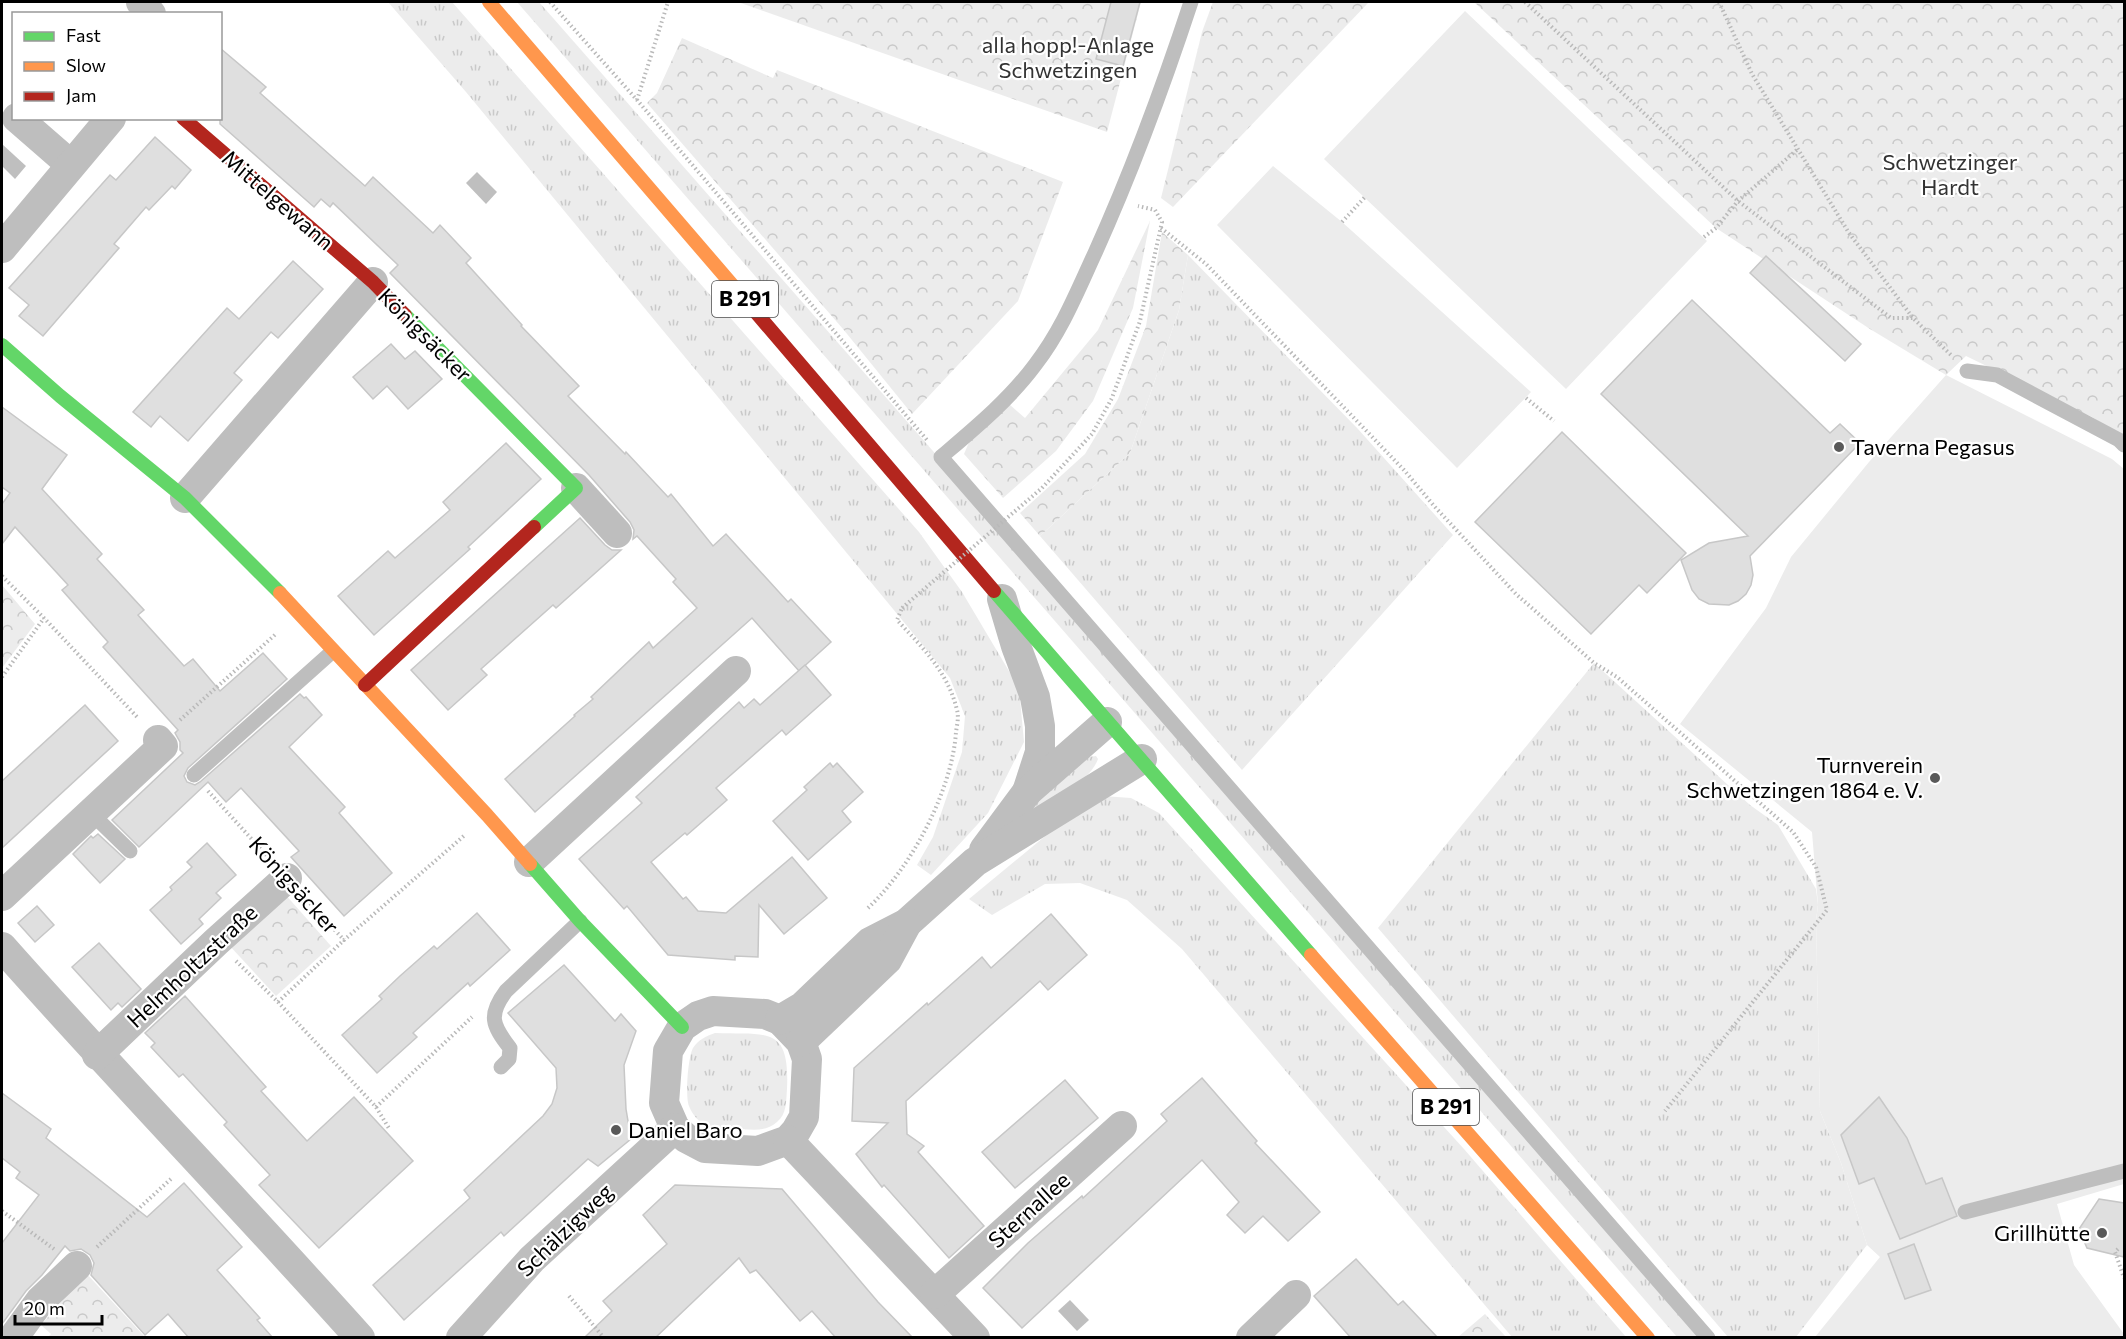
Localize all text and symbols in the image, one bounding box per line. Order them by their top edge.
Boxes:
legend [12,12,222,120]
text: Fast [66,24,101,46]
park label: alla hopp!-Anlage Schwetzingen [982,31,1154,83]
text: Slow [66,54,106,76]
text: Jam [66,84,96,106]
street label: Mittelgewann [217,144,340,255]
park label: Schwetzinger Hardt [1882,148,2018,200]
road number: B 291 [712,281,778,317]
street label: Königsäcker [373,282,478,387]
place label: Taverna Pegasus [1851,433,2015,460]
marker: Taverna Pegasus [1832,440,1846,454]
place label: Turnverein Schwetzingen 1864 e. V. [1687,751,1923,803]
marker: Turnverein Schwetzingen 1864 e. V. [1928,771,1942,785]
street label: Königsäcker [244,831,345,939]
street label: Helmholtzstraße [121,898,262,1033]
road number: B 291 [1413,1089,1479,1125]
place label: Daniel Baro [628,1116,743,1143]
marker: Daniel Baro [609,1123,623,1137]
street label: Sternallee [982,1166,1075,1253]
street label: Schälzigweg [511,1177,618,1282]
place label: Grillhütte [1994,1219,2090,1246]
marker: Grillhütte [2095,1226,2109,1240]
scale bar [15,1288,102,1326]
text: 20 m [24,1297,65,1319]

